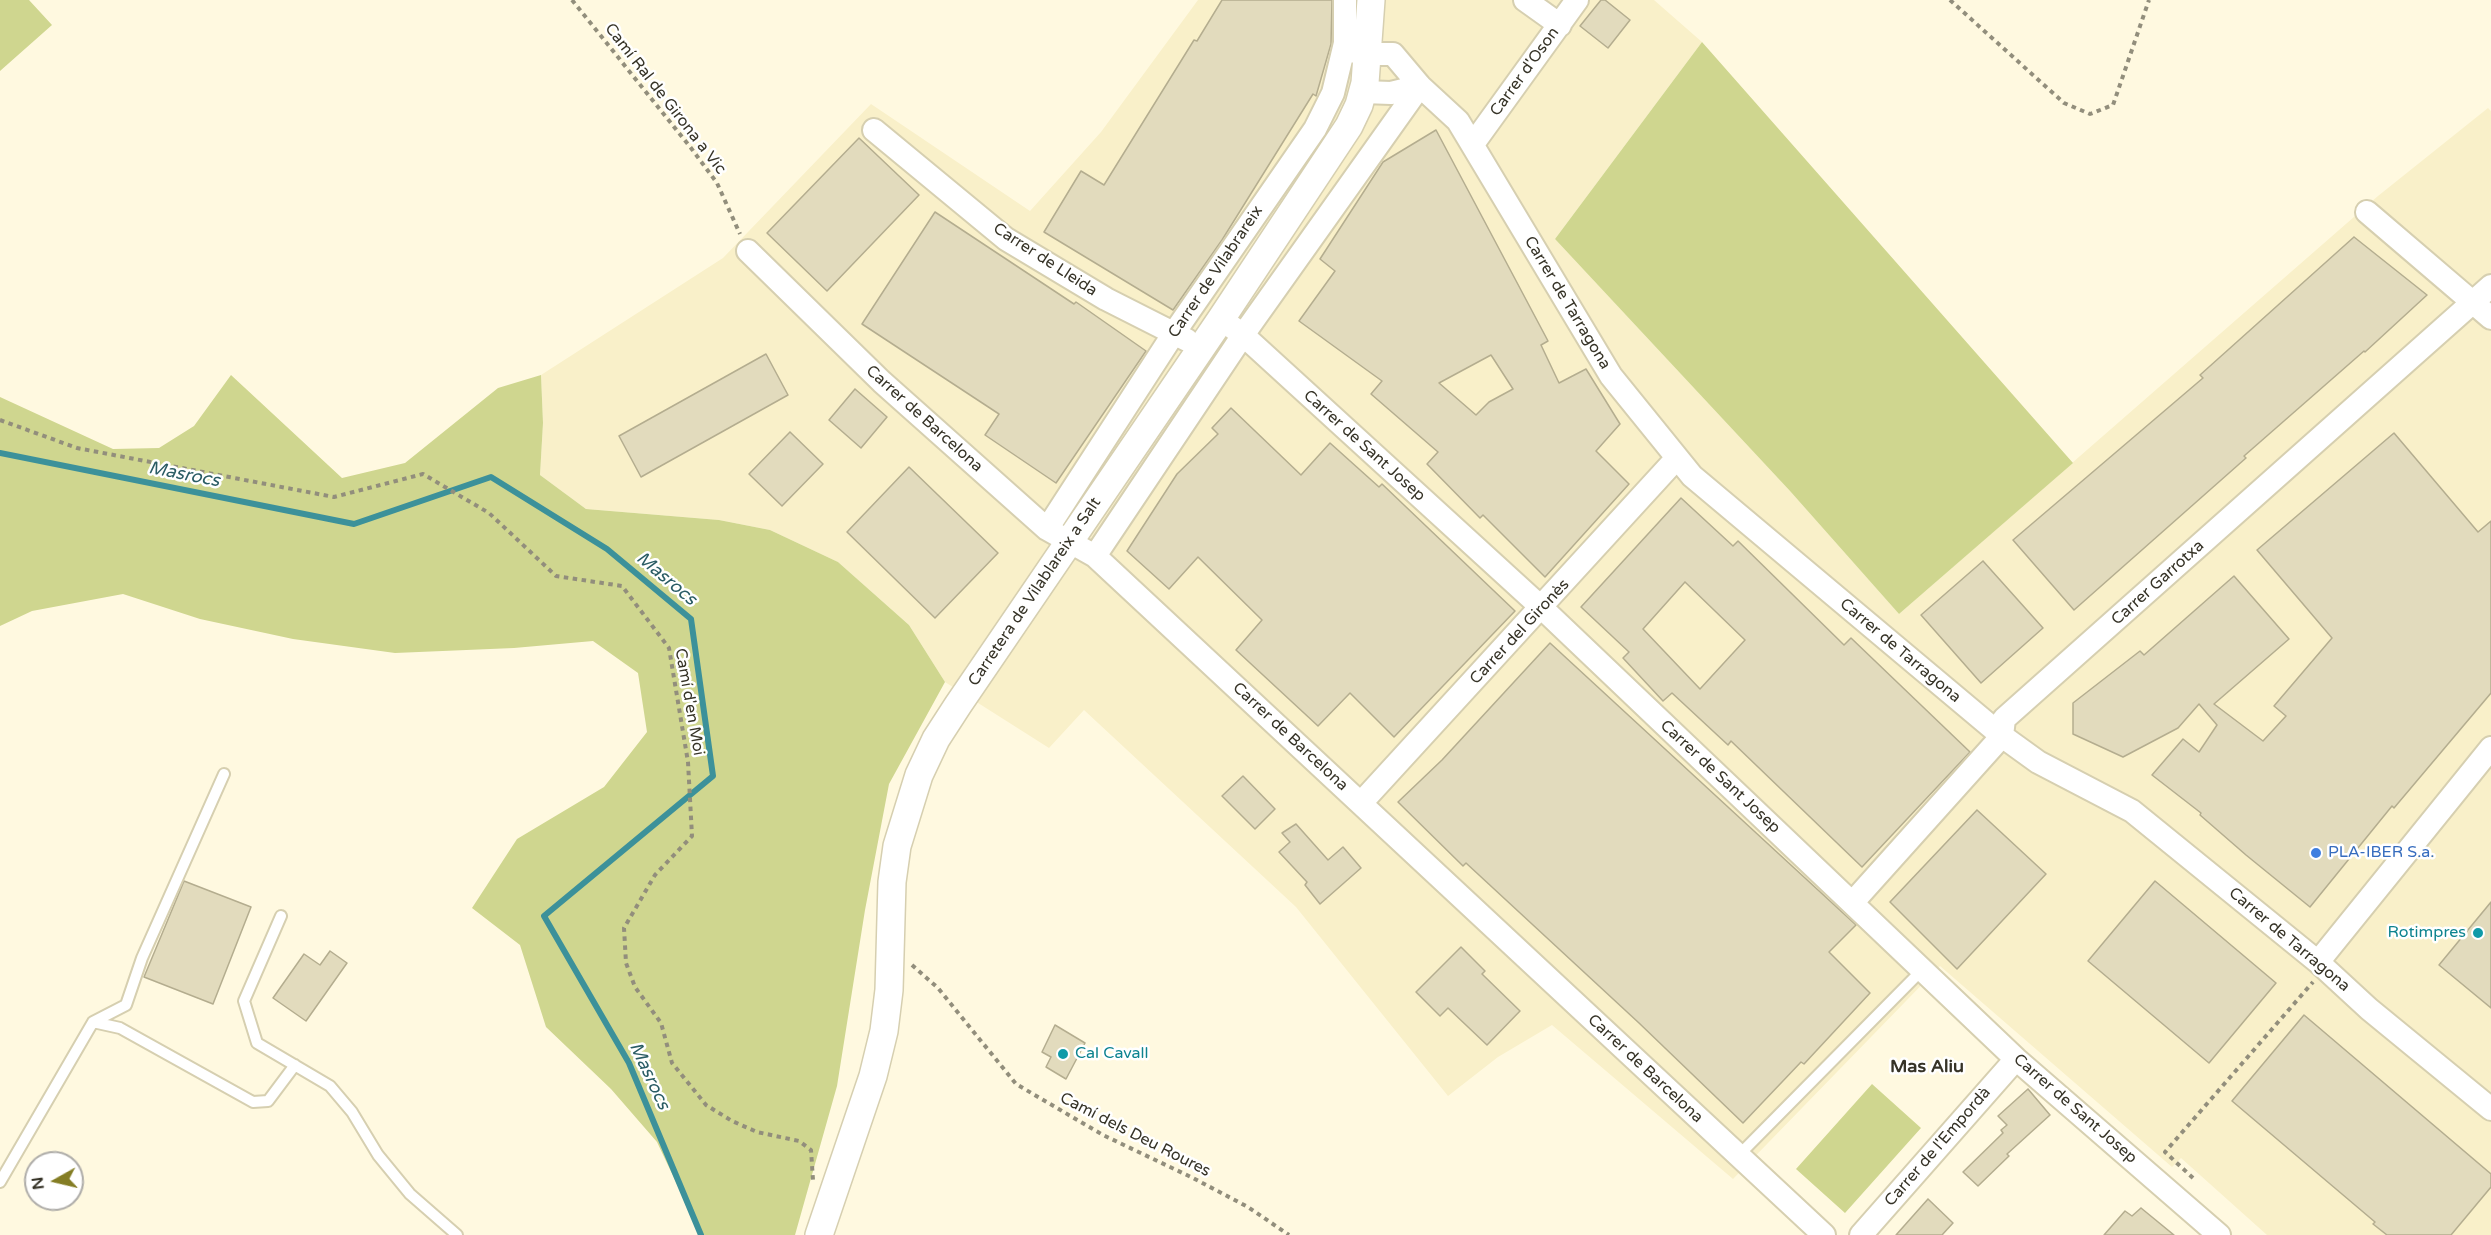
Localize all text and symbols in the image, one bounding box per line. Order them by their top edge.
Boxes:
street label: Camí Ral de Girona a Vic [600,20,730,178]
street label: Carrer d'Oson [1486,24,1564,120]
street label: Carrer de Vilabrareix [1165,202,1267,342]
street label: Carrer de Lleida [989,219,1101,301]
street label: Carrer de Tarragona [1520,233,1614,373]
street label: Carrer de Barcelona [862,361,986,477]
street label: Carrer de Sant Josep [1299,386,1429,506]
water label: Masrocs [147,458,221,492]
street label: Carretera de Vilablareix a Salt [965,494,1105,690]
street label: Carrer Garrotxa [2108,536,2208,630]
water label: Masrocs [632,548,700,610]
street label: Carrer del Gironès [1466,575,1574,689]
street label: Carrer de Tarragona [1836,595,1964,707]
street label: Camí d'en Moi [670,647,708,757]
street label: Carrer de Barcelona [1228,679,1352,795]
street label: Carrer de Sant Josep [1656,716,1784,838]
place label: PLA-IBER S.a. [2328,843,2434,863]
marker: PLA-IBER S.a. [2309,846,2323,860]
street label: Carrer de Tarragona [2225,884,2353,996]
place label: Rotimpres [2387,923,2466,943]
marker: Rotimpres [2471,926,2485,940]
street label: Carrer de Barcelona [1583,1011,1707,1127]
water label: Masrocs [624,1039,674,1113]
place label: Cal Cavall [1075,1044,1149,1064]
marker: Cal Cavall [1056,1047,1070,1061]
street label: Carrer de Sant Josep [2009,1050,2141,1168]
district label: Mas Aliu [1890,1056,1964,1078]
street label: Carrer de l'Empordà [1881,1083,1995,1211]
street label: Camí dels Deu Roures [1057,1089,1213,1181]
north arrow [24,1151,84,1211]
text: N [27,1175,49,1191]

